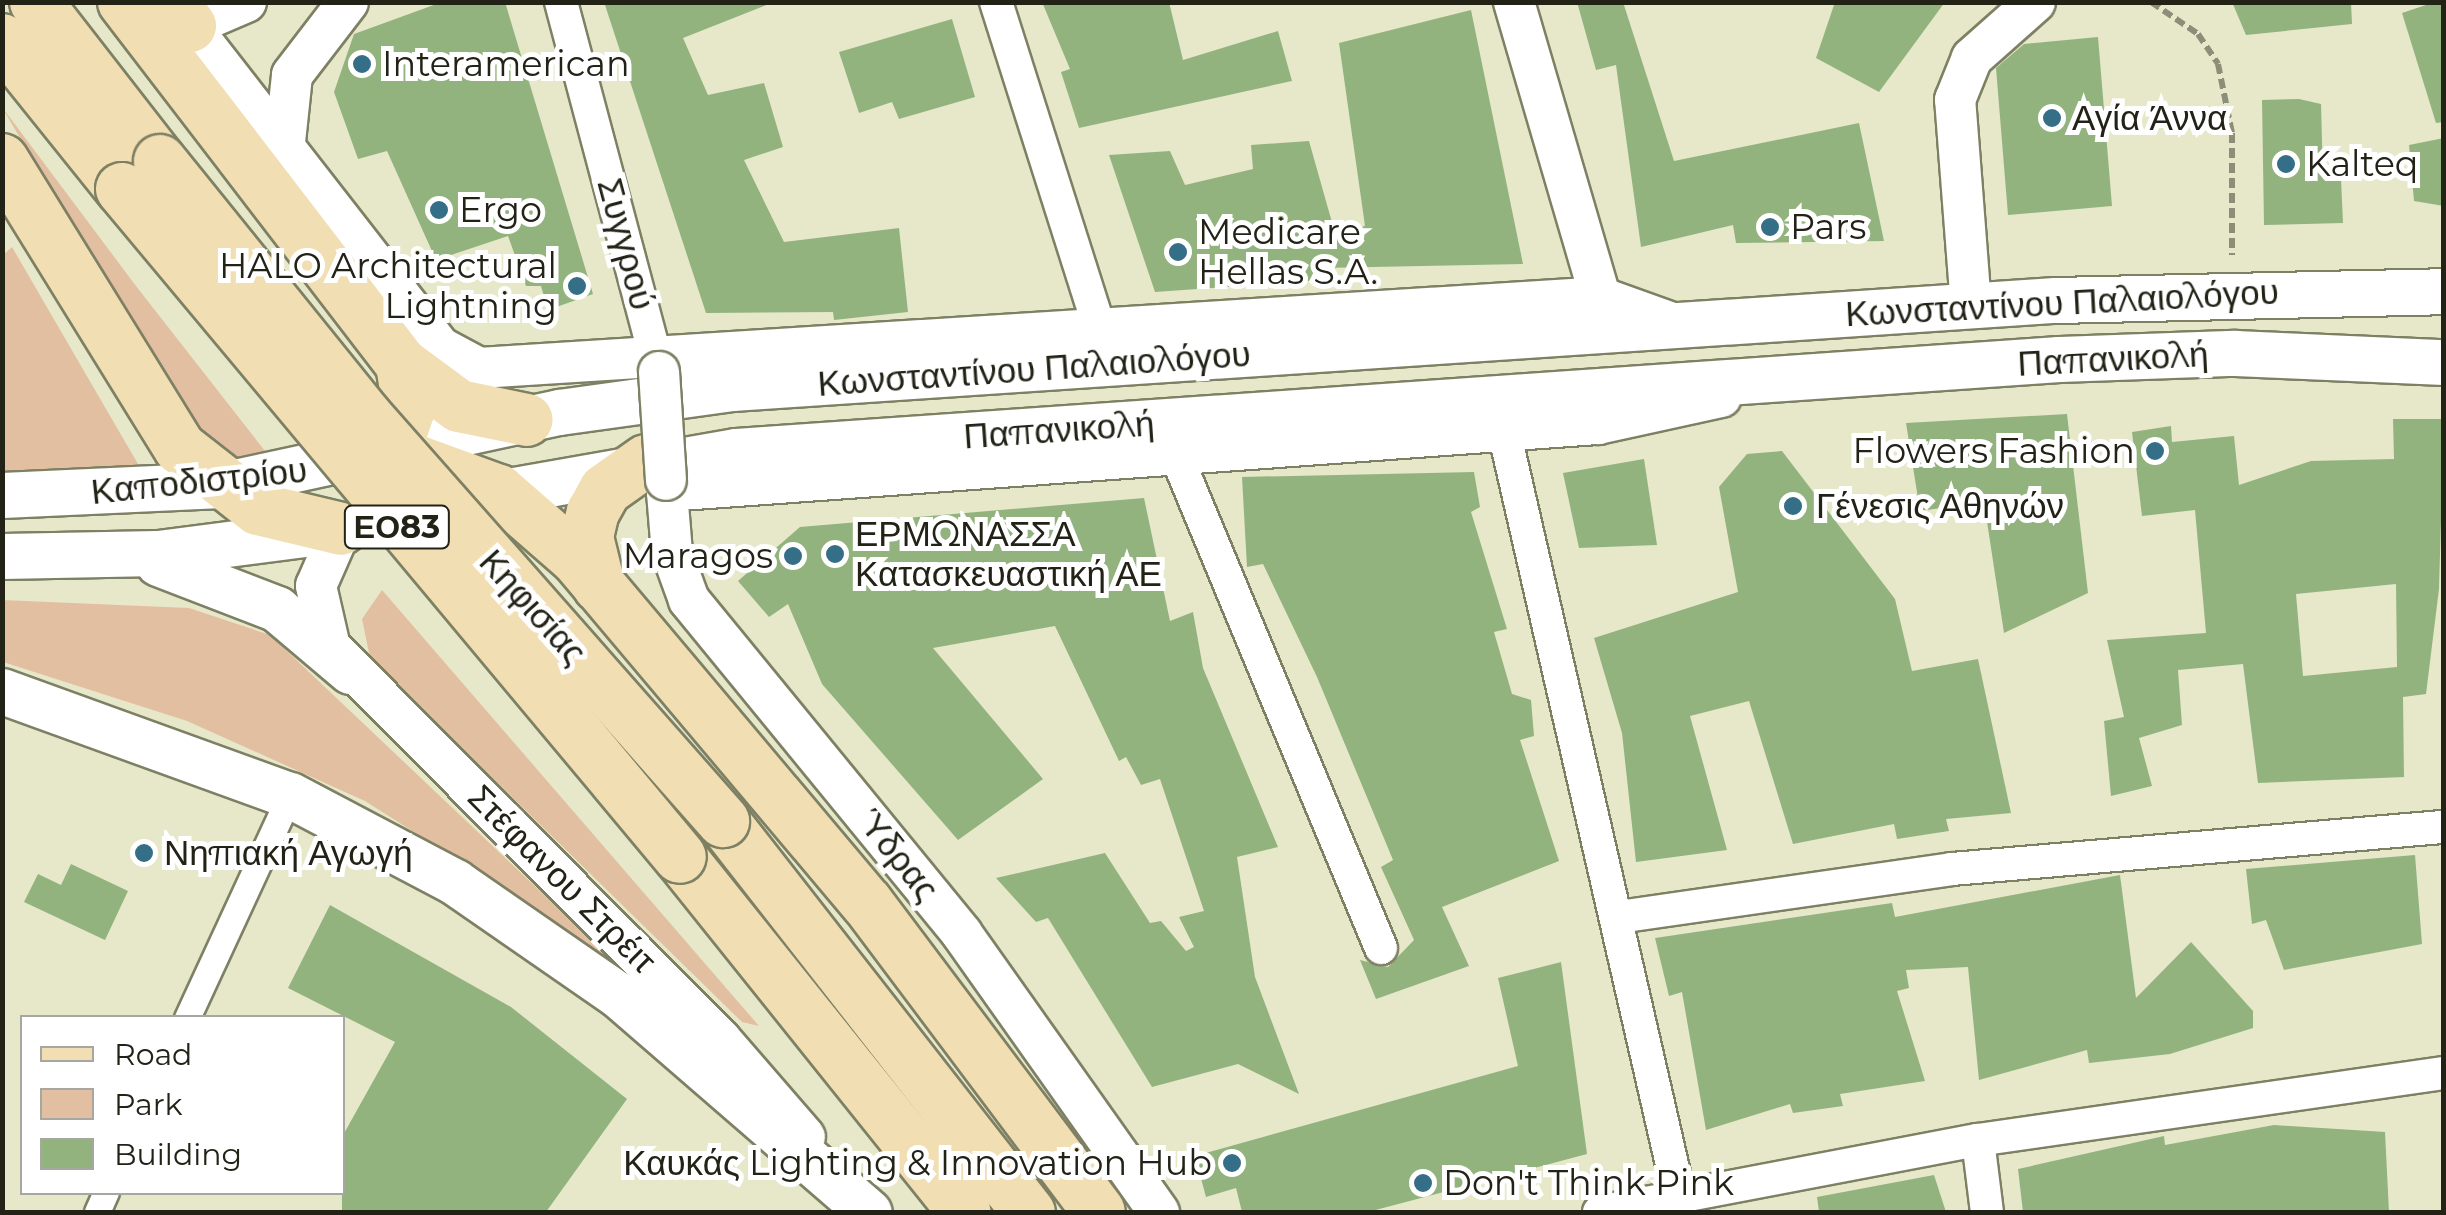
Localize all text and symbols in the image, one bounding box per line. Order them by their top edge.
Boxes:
place label: Interamerican [382,43,630,85]
marker: Interamerican [351,53,373,75]
place label: Αγία Άννα [2072,97,2227,139]
marker: Αγία Άννα [2041,107,2063,129]
place label: Kalteq [2306,143,2419,185]
marker: Kalteq [2275,153,2297,175]
street label: Συγγρού [588,174,664,314]
place label: Ergo [459,189,542,231]
marker: Ergo [428,199,450,221]
place label: Pars [1790,206,1866,248]
place label: Medicare Hellas S.A. [1198,211,1378,293]
marker: Pars [1759,216,1781,238]
marker: Medicare Hellas S.A. [1167,241,1189,263]
place label: HALO Architectural Lightning [219,245,557,327]
street label: Κωνσταντίνου Παλαιολόγου [1844,271,2280,335]
marker: HALO Architectural Lightning [566,275,588,297]
street label: Κωνσταντίνου Παλαιολόγου [816,333,1252,405]
street label: Παπανικολή [2016,333,2210,385]
street label: Παπανικολή [962,402,1156,458]
place label: Flowers Fashion [1853,430,2135,472]
marker: Flowers Fashion [2144,440,2166,462]
street label: Καποδιστρίου [89,449,309,513]
place label: Γένεσις Αθηνών [1816,485,2064,527]
marker: Γένεσις Αθηνών [1780,493,1806,519]
road number: ΕΟ83 [342,500,452,554]
place label: ΕΡΜΩΝΑΣΣΑ Κατασκευαστική ΑΕ [855,513,1162,595]
place label: Maragos [623,535,773,577]
street label: Κηφισίας [471,541,595,673]
marker: ΕΡΜΩΝΑΣΣΑ Κατασκευαστική ΑΕ [824,543,846,565]
marker: Maragos [782,545,804,567]
street label: Στέφανου Στρέιτ [459,776,665,982]
street label: Ύδρας [848,800,948,910]
place label: Νηπιακή Αγωγή [164,832,413,874]
marker: Νηπιακή Αγωγή [133,842,155,864]
legend [20,1015,345,1195]
text: Road [114,1036,192,1073]
text: Park [114,1086,183,1123]
text: Building [114,1136,242,1173]
place label: Καυκάς Lighting & Innovation Hub [623,1142,1212,1184]
marker: Καυκάς Lighting & Innovation Hub [1221,1152,1243,1174]
place label: Don't Think Pink [1443,1162,1734,1204]
marker: Don't Think Pink [1412,1172,1434,1194]

